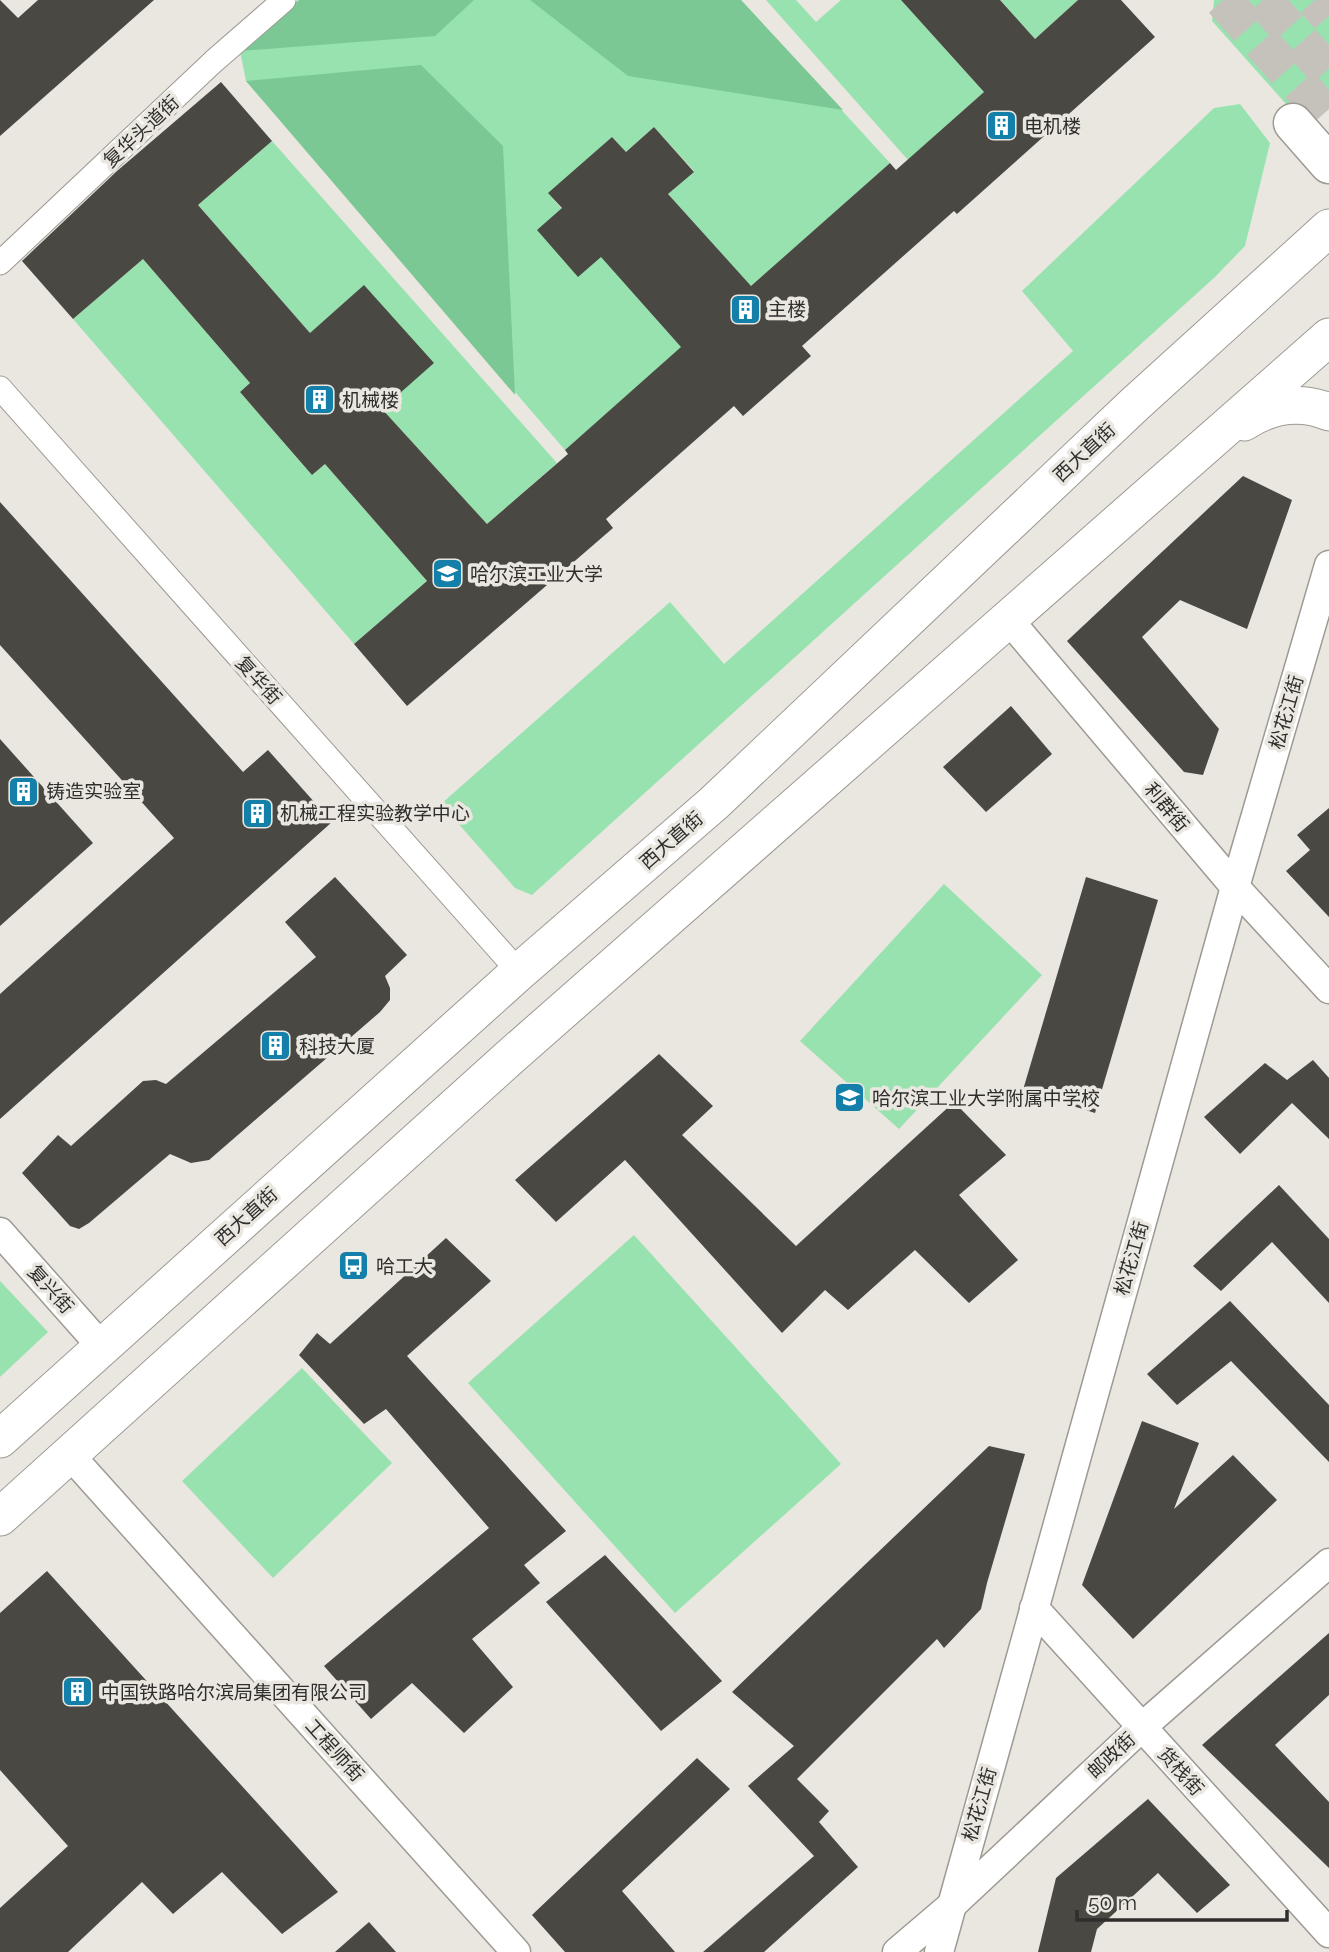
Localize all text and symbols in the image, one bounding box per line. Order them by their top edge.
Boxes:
street label: 复华头道街 [99,91,183,171]
building icon: 电机楼 [984,109,1018,143]
place label: 电机楼 [1024,115,1081,137]
building icon: 主楼 [728,292,762,326]
place label: 主楼 [768,298,806,320]
building icon: 机械楼 [302,383,336,417]
place label: 机械楼 [342,389,399,411]
street label: 西大直街 [1049,418,1119,486]
school or university icon: 哈尔滨工业大学 [430,557,464,591]
place label: 哈尔滨工业大学 [470,563,603,585]
street label: 复华街 [232,651,286,709]
street label: 松花江街 [1265,672,1307,752]
building icon: 铸造实验室 [6,774,40,808]
street label: 利群街 [1140,778,1194,836]
place label: 铸造实验室 [46,780,141,802]
building icon: 机械工程实验教学中心 [240,796,274,830]
place label: 机械工程实验教学中心 [280,802,470,824]
street label: 西大直街 [635,807,707,873]
building icon: 科技大厦 [259,1029,293,1063]
place label: 科技大厦 [299,1035,375,1057]
school or university icon: 哈尔滨工业大学附属中学校 [832,1081,866,1115]
place label: 哈尔滨工业大学附属中学校 [872,1087,1100,1109]
street label: 西大直街 [210,1182,282,1250]
street label: 松花江街 [1110,1218,1152,1298]
bus stop icon: 哈工大 [336,1249,370,1283]
place label: 哈工大 [376,1255,433,1277]
street label: 复兴街 [24,1260,78,1318]
building icon: 中国铁路哈尔滨局集团有限公司 [61,1675,95,1709]
place label: 中国铁路哈尔滨局集团有限公司 [101,1681,367,1703]
street label: 工程师街 [301,1714,369,1786]
street label: 邮政街 [1083,1728,1139,1782]
street label: 货栈街 [1154,1742,1208,1800]
street label: 松花江街 [958,1764,1000,1844]
scale bar [1077,1878,1287,1922]
text: 50 m [1088,1890,1137,1915]

